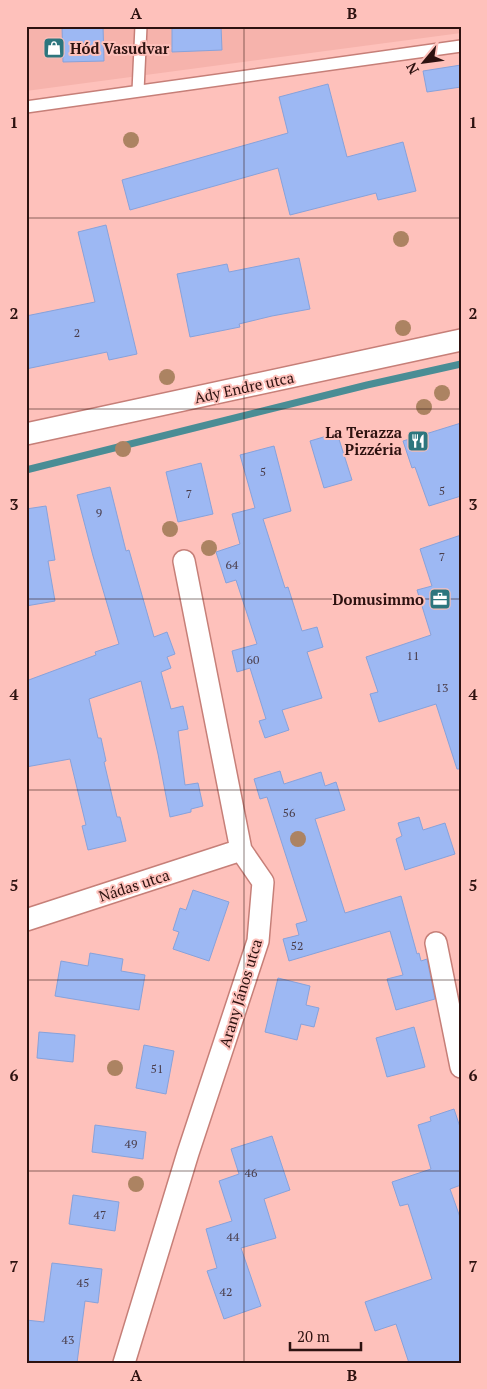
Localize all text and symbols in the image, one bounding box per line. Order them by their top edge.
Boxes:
text: A [130,2,142,24]
text: B [347,2,357,24]
shop icon: Hód Vasudvar [42,36,66,60]
place label: Hód Vasudvar [70,38,170,58]
north arrow [400,38,450,88]
text: N [401,59,423,78]
text: 1 [9,111,19,133]
text: 1 [468,111,478,133]
text: 2 [9,302,19,324]
text: 2 [468,302,478,324]
house number: 2 [74,325,80,340]
street label: Ady Endre utca [192,367,296,407]
place label: La Terazza Pizzéria [325,422,403,459]
restaurant icon: La Terazza Pizzéria [406,429,430,453]
house number: 5 [260,464,266,479]
house number: 5 [439,483,445,498]
house number: 7 [186,486,192,501]
text: 3 [9,493,19,515]
text: 3 [468,493,478,515]
house number: 9 [96,505,102,520]
house number: 7 [439,549,445,564]
house number: 64 [226,557,239,572]
office icon: Domusimmo [428,587,452,611]
place label: Domusimmo [332,589,424,609]
house number: 11 [407,648,419,663]
house number: 60 [247,652,259,667]
house number: 13 [436,680,448,695]
text: 4 [9,683,19,705]
text: 4 [468,683,478,705]
house number: 56 [283,805,296,820]
street label: Nádas utca [96,864,172,906]
text: 5 [9,874,19,896]
text: 5 [468,874,478,896]
street label: Arany János utca [214,936,266,1050]
house number: 52 [291,938,303,953]
house number: 51 [151,1061,163,1076]
text: 6 [9,1064,19,1086]
text: 6 [468,1064,478,1086]
house number: 49 [125,1136,137,1151]
house number: 46 [245,1165,258,1180]
house number: 47 [94,1207,106,1222]
house number: 44 [227,1229,240,1244]
text: 7 [9,1255,19,1277]
text: 7 [468,1255,478,1277]
house number: 45 [77,1275,89,1290]
house number: 42 [220,1284,232,1299]
scale bar [290,1319,361,1351]
text: 20 m [297,1326,330,1346]
house number: 43 [62,1332,74,1347]
text: A [130,1364,142,1386]
text: B [347,1364,357,1386]

